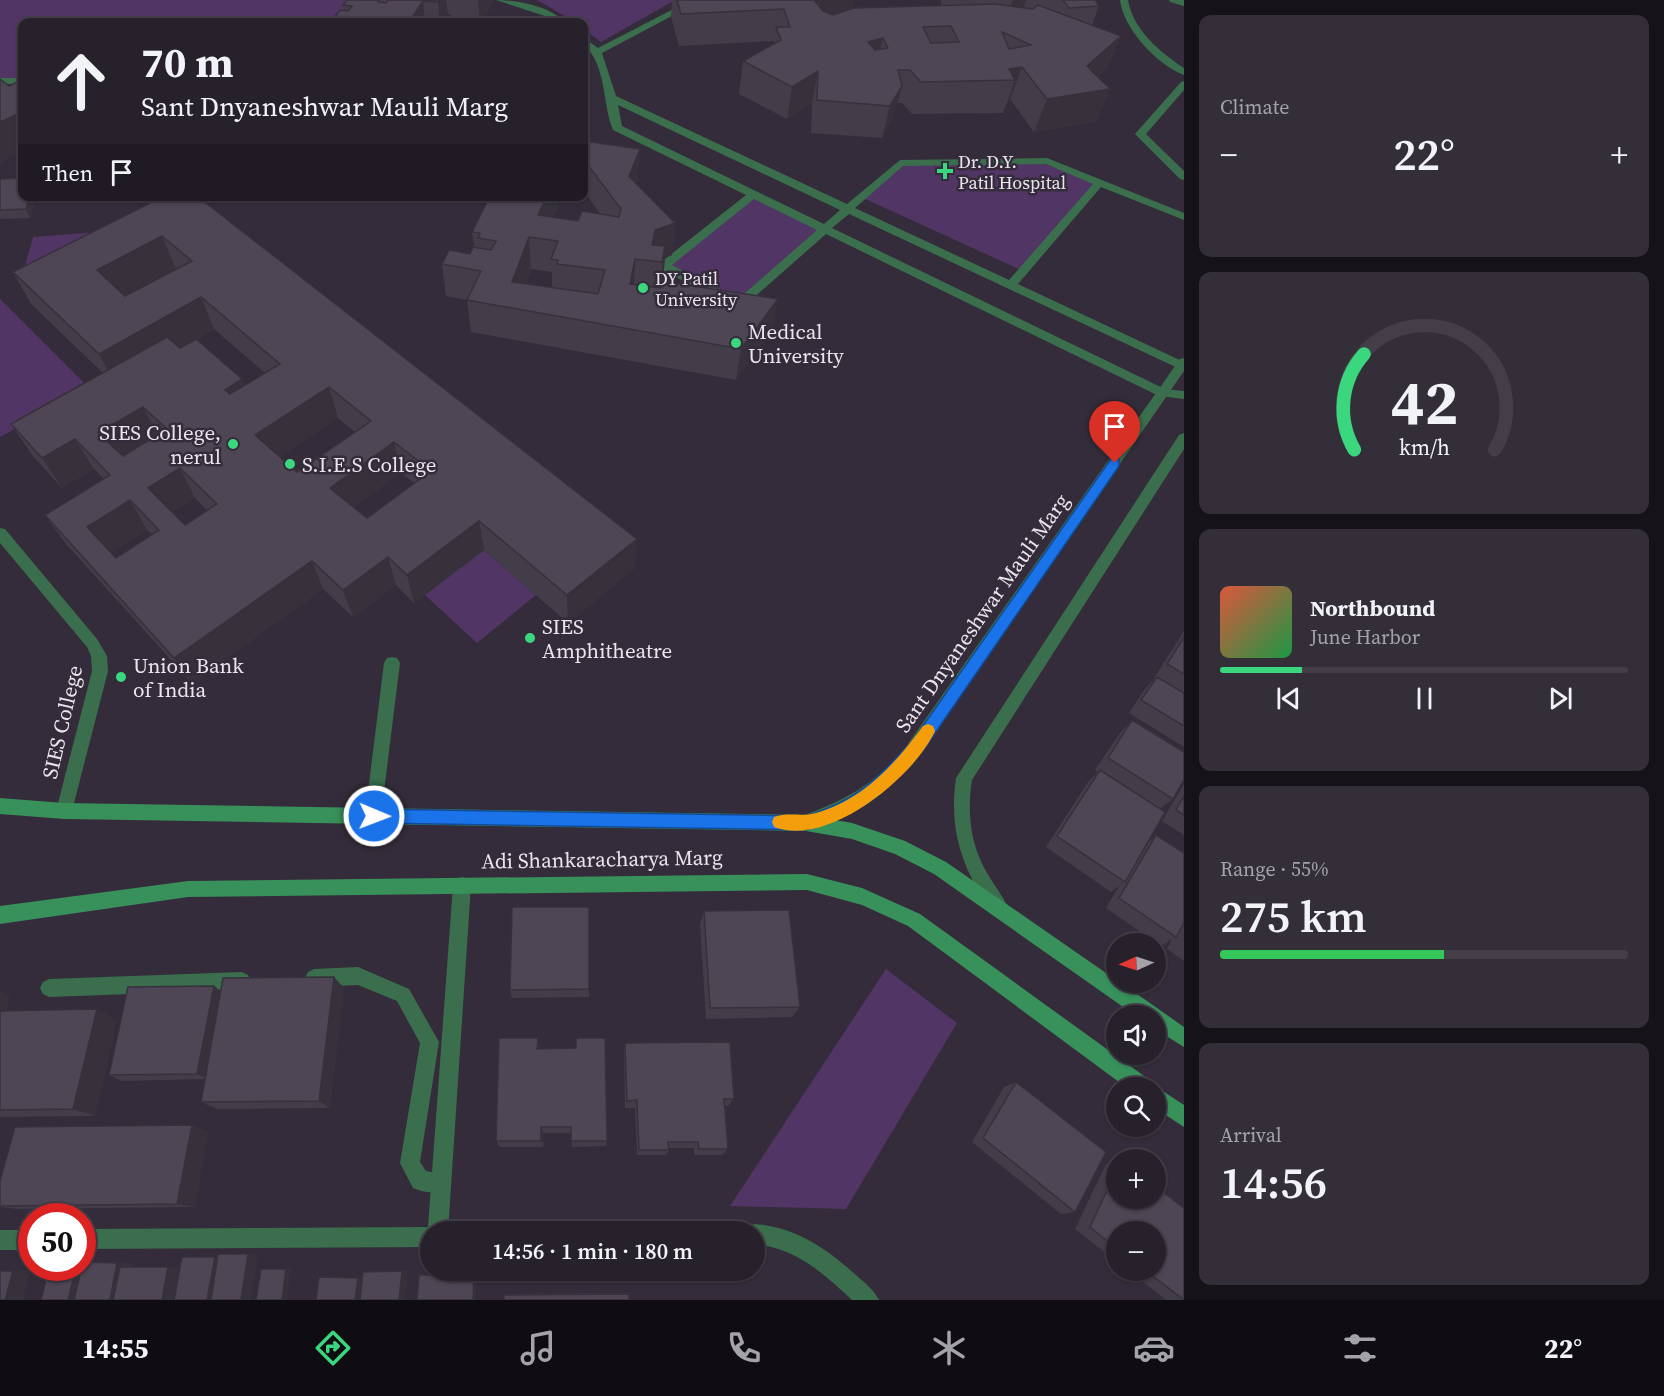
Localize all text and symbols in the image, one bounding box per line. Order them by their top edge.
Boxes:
text: 70 m [141,33,234,91]
icon: ahead [42,42,120,120]
text: Sant Dnyaneshwar Mauli Marg [141,88,508,125]
text: Climate [1220,93,1289,121]
text: 22° [1393,123,1455,185]
text: − [1220,132,1238,177]
text: + [1611,132,1628,177]
place label: Dr. D.Y. Patil Hospital [958,149,1066,195]
icon: arrive [105,156,138,189]
text: Then [42,158,93,188]
marker: Dr. D.Y. Patil Hospital [936,162,954,180]
place label: DY Patil University [655,266,738,312]
marker: DY Patil University [636,281,650,295]
place label: Medical University [748,317,844,370]
marker: Medical University [729,336,743,350]
text: 42 [1390,359,1458,445]
pin [1089,401,1140,463]
icon: arrive [1098,410,1131,443]
place label: SIES College, nerul [99,418,221,471]
text: km/h [1398,433,1450,462]
marker: SIES College, nerul [226,437,240,451]
place label: S.I.E.S College [302,450,437,479]
marker: S.I.E.S College [283,457,297,471]
street label: Sant Dnyaneshwar Mauli Marg [888,488,1076,738]
text: Northbound [1310,593,1435,623]
place label: SIES Amphitheatre [542,612,672,665]
text: June Harbor [1310,623,1420,651]
marker: SIES Amphitheatre [523,631,537,645]
place label: Union Bank of India [133,651,244,704]
street label: SIES College [35,662,89,782]
marker: Union Bank of India [114,670,128,684]
icon: previous [1272,682,1305,715]
icon: pause [1408,682,1441,715]
icon: next [1544,682,1577,715]
position arrow [342,784,406,848]
street label: Adi Shankaracharya Marg [481,842,723,876]
text: Range · 55% [1220,855,1329,883]
text: 275 km [1220,885,1367,947]
north arrow [1106,933,1166,993]
map controls [1106,933,1166,1281]
button: sound [1106,1005,1166,1065]
button: search [1106,1077,1166,1137]
text: Arrival [1220,1121,1282,1149]
button: + [1106,1149,1166,1209]
text: 14:56 [1220,1151,1327,1213]
speed limit sign: 50 [18,1203,96,1281]
button: − [1106,1221,1166,1281]
text: 14:56 · 1 min · 180 m [492,1236,693,1266]
icon: directions [312,1327,354,1369]
icon: music [517,1327,559,1369]
icon: phone [723,1327,765,1369]
icon: climate [928,1327,970,1369]
icon: car [1133,1327,1175,1369]
icon: filters [1339,1327,1381,1369]
text: 14:55 [82,1330,148,1367]
text: 22° [1544,1330,1582,1367]

